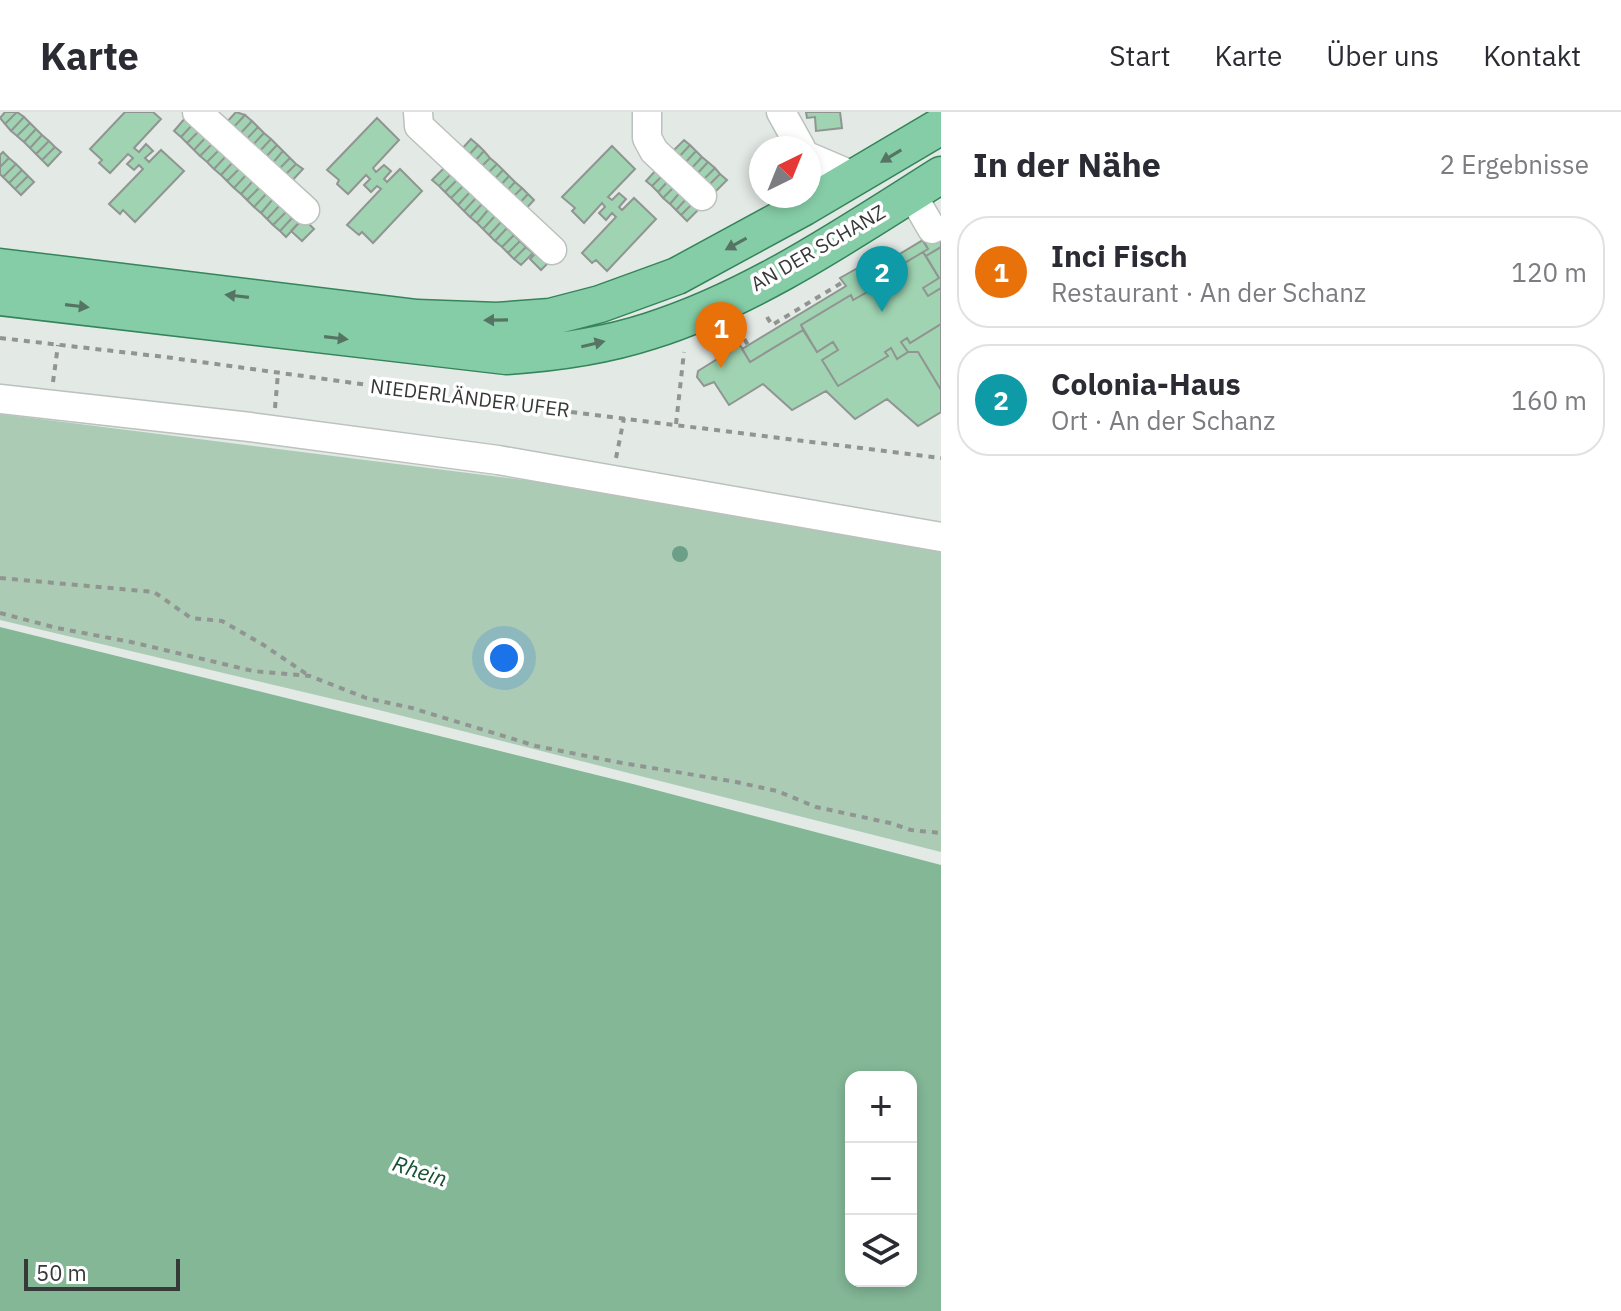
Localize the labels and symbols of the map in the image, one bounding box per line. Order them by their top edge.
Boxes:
north arrow [749,136,821,208]
one-way arrow [880,149,902,163]
street label: AN DER SCHANZ [746,198,890,297]
one-way arrow [724,237,747,251]
pin: 2 [856,246,908,312]
one-way arrow [224,289,249,302]
one-way arrow [65,300,90,313]
pin: 1 [695,302,747,368]
one-way arrow [483,314,508,326]
one-way arrow [323,331,348,344]
one-way arrow [581,338,606,350]
street label: NIEDERLÄNDER UFER [369,372,571,423]
your location [484,638,524,678]
water label: Rhein [389,1148,451,1193]
scale bar [24,1255,180,1291]

